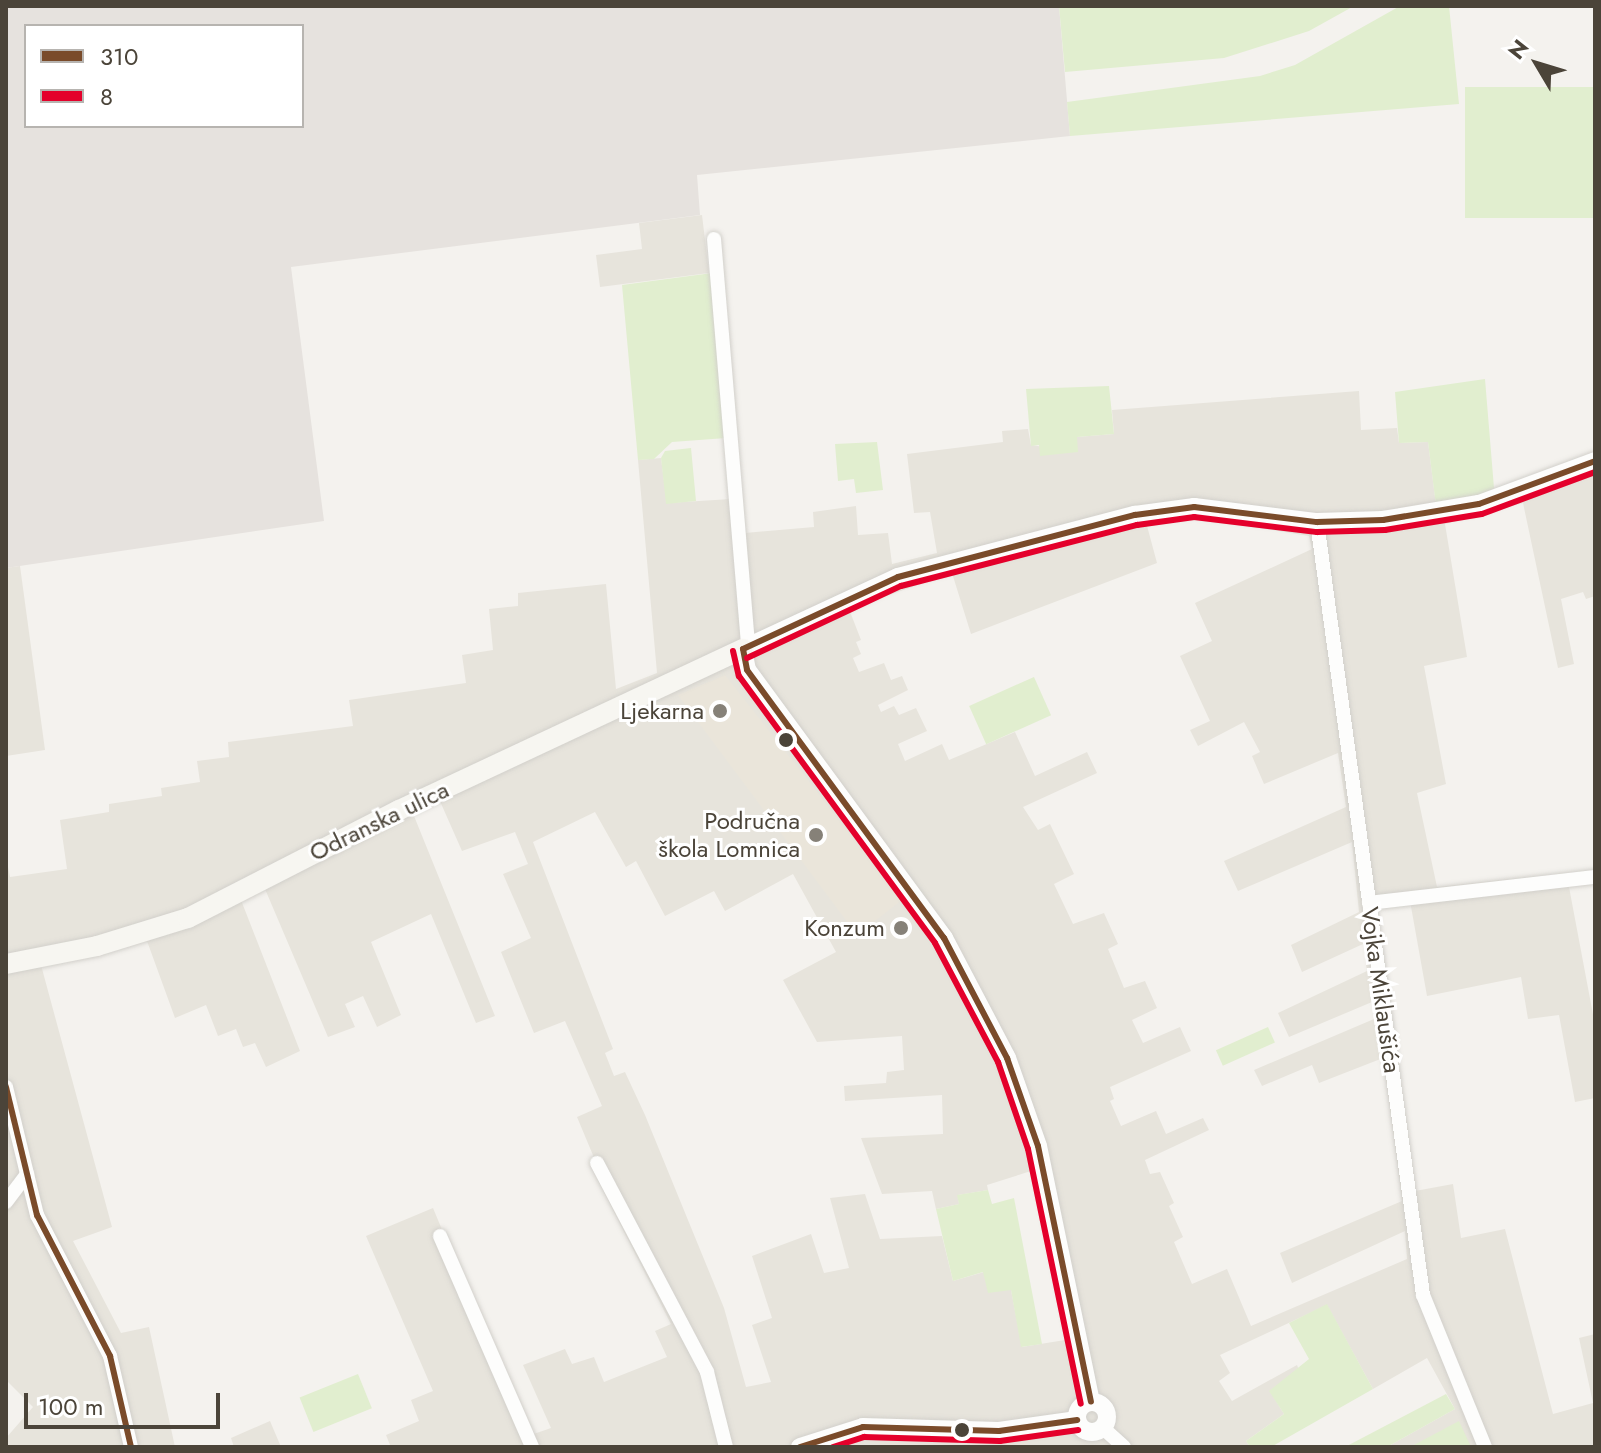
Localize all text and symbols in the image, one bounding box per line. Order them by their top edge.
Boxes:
legend [24,24,304,128]
north arrow [1497,24,1577,104]
text: N [1500,32,1536,66]
text: 310 [100,39,138,74]
text: 8 [100,79,113,114]
place label: Ljekarna [620,697,704,725]
marker: Ljekarna [711,702,729,720]
unlabelled marker [778,732,794,748]
street label: Odranska ulica [305,775,453,867]
place label: Područna škola Lomnica [658,807,800,863]
marker: Područna škola Lomnica [807,826,825,844]
street label: Vojka Miklaušića [1355,905,1407,1075]
place label: Konzum [804,914,885,942]
marker: Konzum [892,919,910,937]
scale bar [28,1377,224,1427]
text: 100 m [38,1389,104,1424]
unlabelled marker [954,1422,970,1438]

